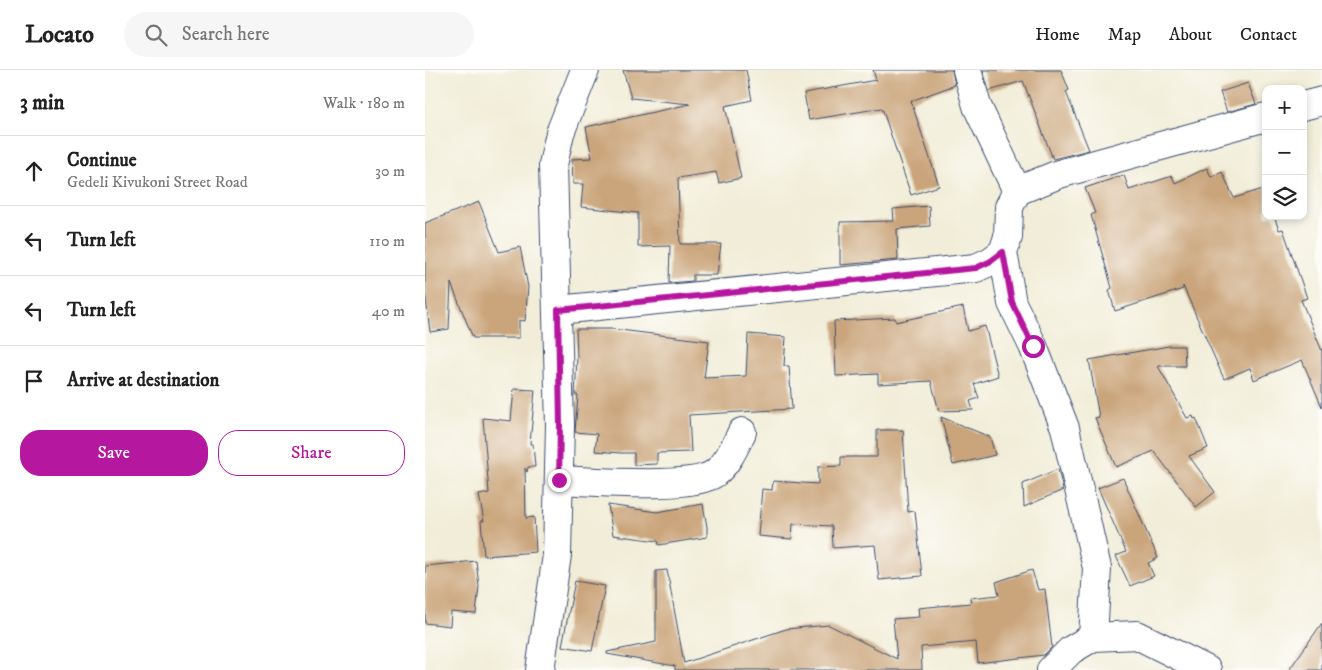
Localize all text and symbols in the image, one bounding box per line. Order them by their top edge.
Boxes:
search box [124,12,474,57]
text: Locato [25,20,94,50]
icon: search [142,21,170,49]
text: Search here [182,23,270,46]
text: Home [1035,24,1080,46]
text: Map [1108,24,1141,46]
text: About [1169,24,1212,46]
text: Contact [1240,24,1297,46]
map controls [1262,85,1307,220]
button: + [1262,85,1307,130]
text: 3 min [20,90,65,116]
text: Walk · 180 m [323,93,405,113]
button: − [1262,130,1307,175]
text: Continue [67,149,137,172]
icon: ahead [20,157,48,185]
text: 30 m [375,161,405,181]
text: Gedeli Kivukoni Street Road [67,172,248,192]
button: layers [1262,175,1307,220]
icon: left [20,227,48,255]
text: Turn left [67,229,136,252]
text: 110 m [369,231,405,251]
icon: left [20,297,48,325]
text: Turn left [67,299,136,322]
text: 40 m [372,301,405,321]
route start [1022,335,1045,358]
icon: arrive [20,367,48,395]
text: Arrive at destination [67,369,219,392]
button: Save [20,430,208,476]
button: Share [218,430,405,476]
route end [548,469,571,492]

